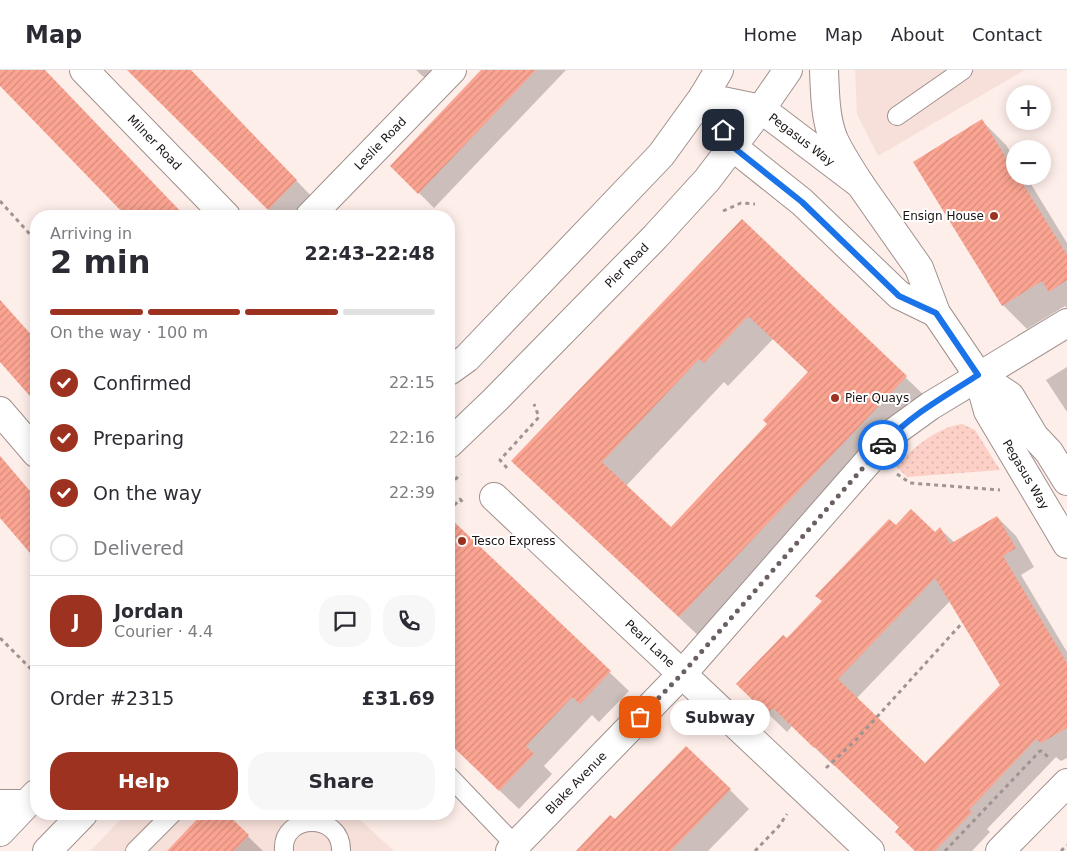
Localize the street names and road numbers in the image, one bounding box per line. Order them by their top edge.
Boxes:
street label: Pegasus Way [766,110,837,169]
street label: Milner Road [125,112,184,173]
street label: Leslie Road [352,114,409,173]
street label: Pier Road [602,240,652,291]
street label: Pegasus Way [1000,437,1052,512]
street label: Pearl Lane [622,617,677,670]
street label: Blake Avenue [543,749,610,817]

